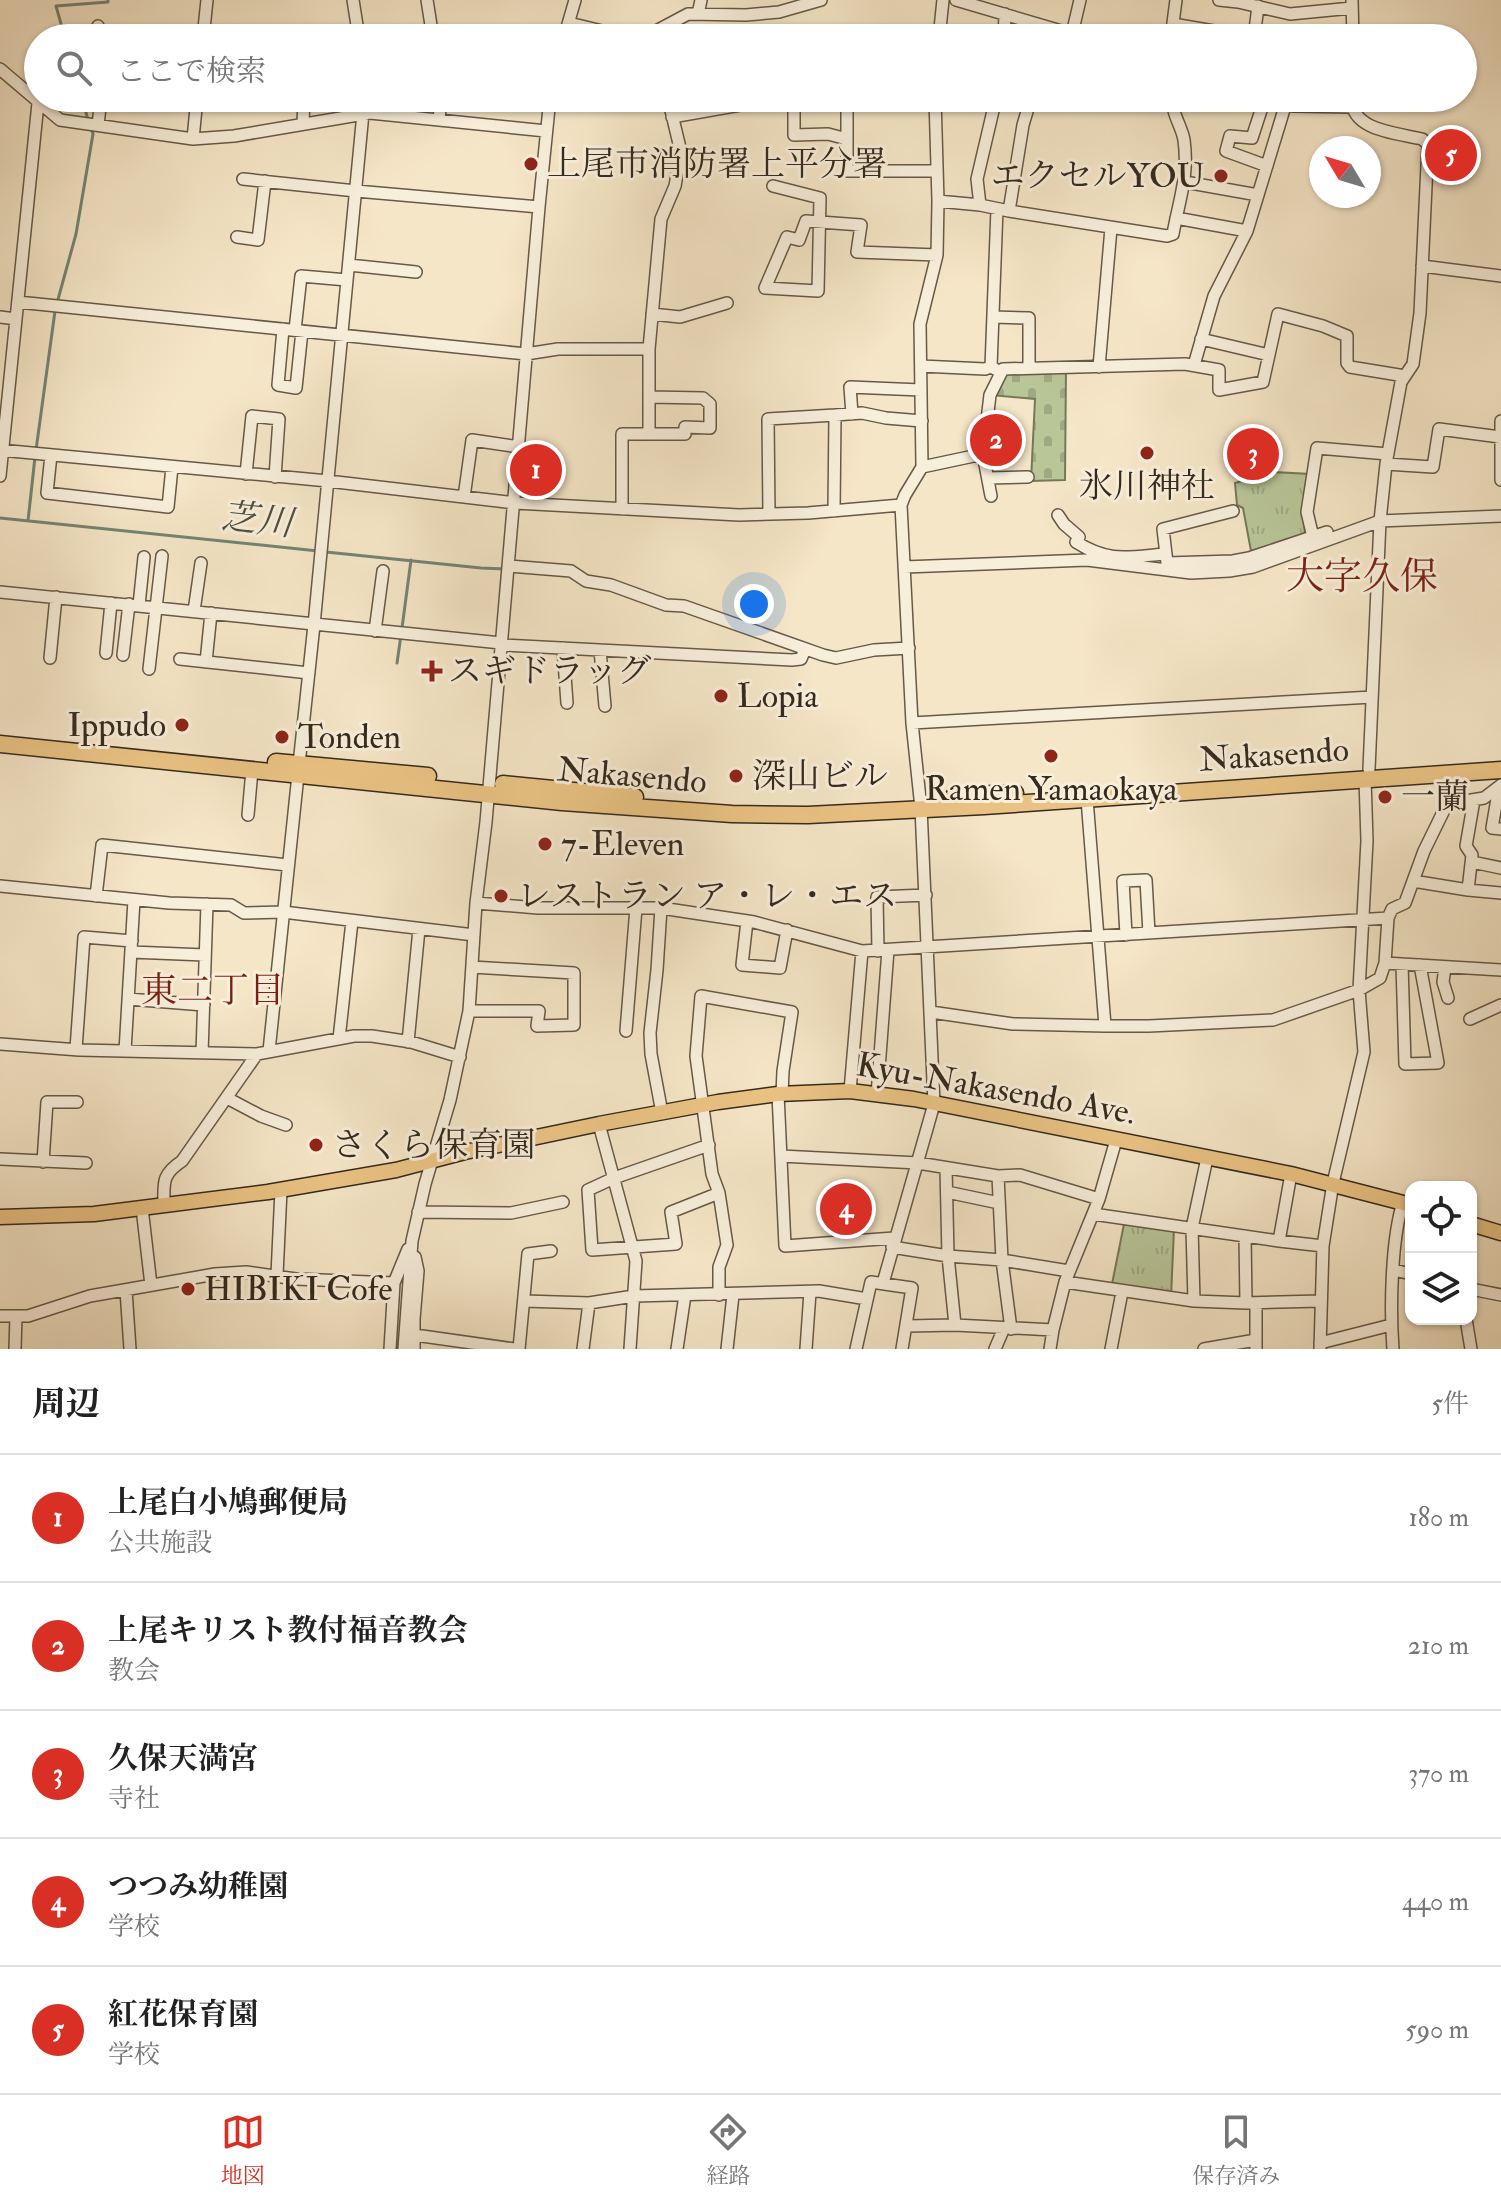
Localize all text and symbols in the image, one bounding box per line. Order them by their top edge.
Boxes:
search box [24,24,1477,112]
icon: search [52,46,96,90]
text: ここで検索 [116,53,266,90]
pin: 5 [1425,125,1477,185]
north arrow [1309,136,1381,208]
place label: 上尾市消防署上平分署 [547,143,887,186]
marker: 上尾市消防署上平分署 [522,155,540,173]
place label: エクセルYOU [991,155,1205,198]
marker: エクセルYOU [1212,167,1230,185]
pin: 2 [970,410,1022,470]
pin: 3 [1227,424,1279,484]
pin: 1 [510,440,562,500]
marker: 氷川神社 [1138,444,1156,462]
place label: 氷川神社 [1079,465,1215,508]
water label: 芝川 [219,494,299,547]
district label: 大字久保 [1286,553,1438,601]
your location [734,584,774,624]
place label: スギドラッグ [448,650,651,693]
marker: スギドラッグ [423,662,441,680]
place label: Lopia [737,675,819,718]
marker: Lopia [712,687,730,705]
place label: Ippudo [67,704,166,747]
marker: Ippudo [173,716,191,734]
place label: Tonden [298,716,401,759]
marker: Tonden [273,728,291,746]
street label: Nakasendo [1198,728,1350,782]
marker: Ramen Yamaokaya [1042,747,1060,765]
street label: Nakasendo [555,748,709,804]
place label: 深山ビル [752,755,888,798]
marker: 深山ビル [727,767,745,785]
place label: Ramen Yamaokaya [925,768,1178,811]
place label: 一蘭 [1401,776,1469,819]
marker: 一蘭 [1376,788,1394,806]
place label: 7-Eleven [561,823,684,866]
marker: 7-Eleven [536,835,554,853]
place label: レストラン ア・レ・エス [517,875,897,918]
marker: レストラン ア・レ・エス [492,887,510,905]
district label: 東二丁目 [141,968,285,1013]
street label: Kyu-Nakasendo Ave. [853,1043,1139,1135]
place label: さくら保育園 [332,1124,536,1167]
marker: さくら保育園 [307,1136,325,1154]
pin: 4 [820,1179,872,1239]
map controls [1405,1181,1477,1325]
button: locate [1405,1181,1477,1253]
button: layers [1405,1253,1477,1325]
place label: HIBIKI Cofe [204,1268,393,1311]
marker: HIBIKI Cofe [179,1280,197,1298]
text: 周辺 [32,1383,100,1426]
text: 5件 [1432,1388,1469,1420]
text: 上尾白小鳩郵便局 [108,1484,348,1521]
text: 1 [53,1502,63,1534]
text: 180 m [1409,1502,1469,1534]
text: 公共施設 [108,1527,212,1559]
text: 上尾キリスト教付福音教会 [108,1612,467,1649]
text: 2 [51,1630,65,1662]
text: 210 m [1408,1630,1469,1662]
text: 教会 [108,1655,160,1687]
text: 久保天満宮 [108,1740,258,1777]
text: 3 [53,1758,63,1790]
text: 370 m [1408,1758,1469,1790]
text: 寺社 [108,1783,160,1815]
text: つつみ幼稚園 [108,1868,288,1905]
text: 4 [51,1886,65,1918]
text: 440 m [1402,1886,1469,1918]
text: 学校 [108,1911,160,1943]
text: 紅花保育園 [108,1996,258,2033]
text: 5 [52,2014,64,2046]
text: 590 m [1405,2014,1469,2046]
text: 学校 [108,2039,160,2071]
tab: 地図 [221,2110,265,2190]
tab: 経路 [706,2110,750,2190]
tab: 保存済み [1192,2110,1280,2190]

